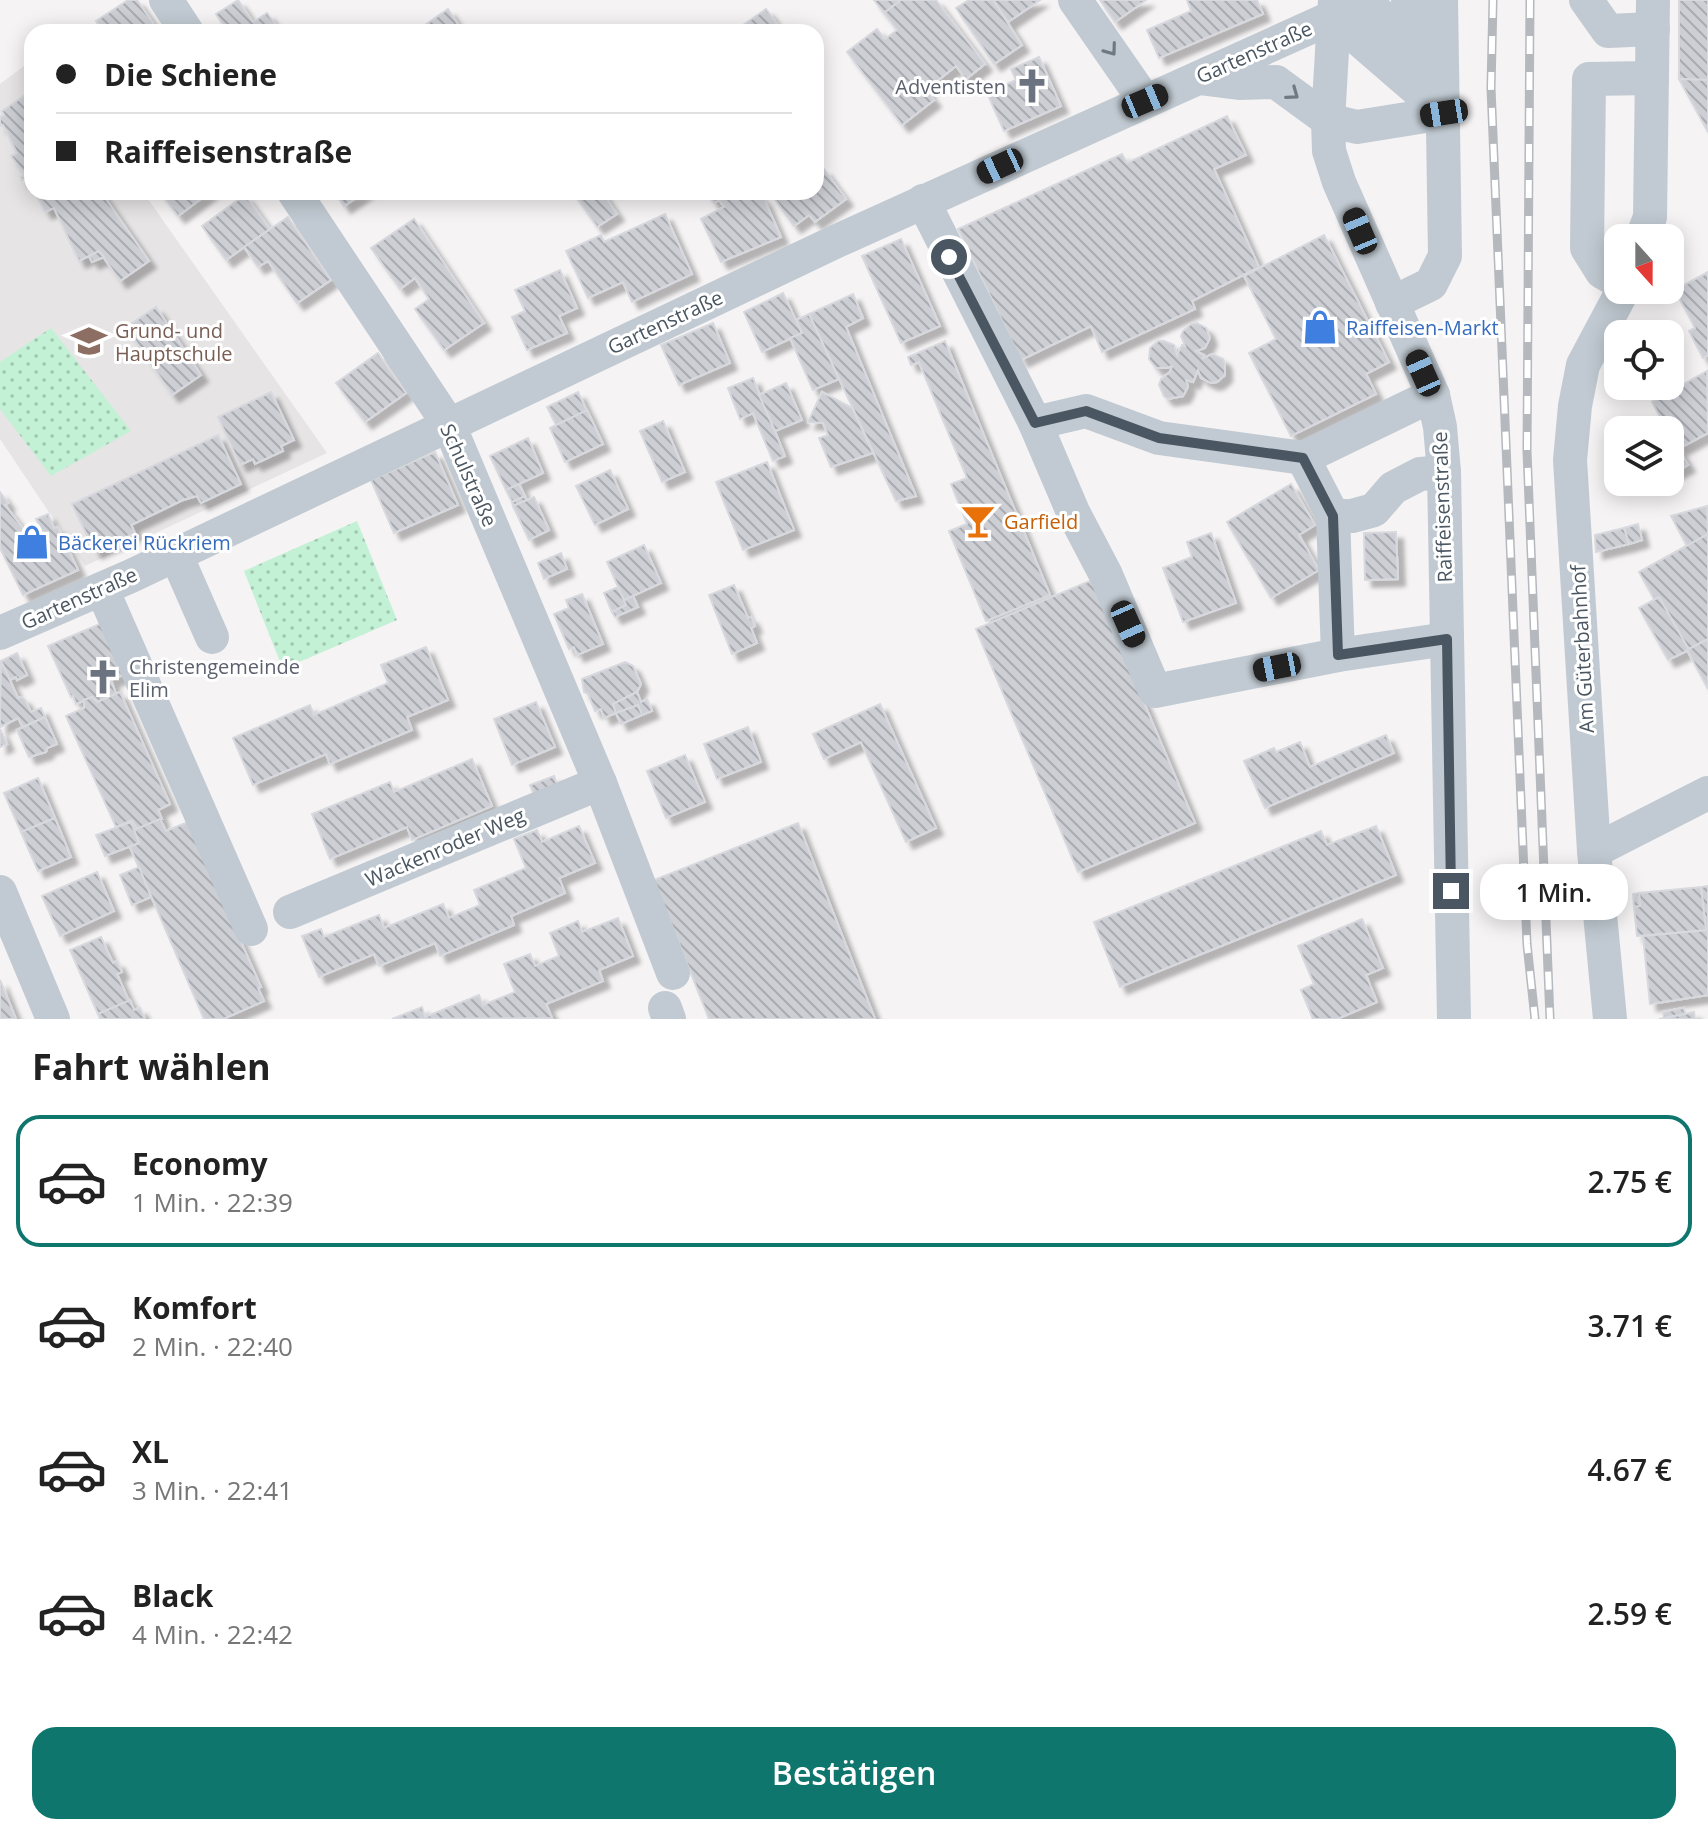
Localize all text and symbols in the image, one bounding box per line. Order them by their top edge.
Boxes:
street label: Gartenstraße [1192,14,1316,90]
one-way arrow [1101,41,1116,55]
text: Die Schiene [104,54,277,95]
church icon: Adventisten [1013,67,1051,105]
place label: Adventisten [895,73,1006,100]
car [1118,81,1172,121]
one-way arrow [1285,85,1299,99]
car [1418,97,1470,129]
text: Raiffeisenstraße [104,131,352,172]
car [973,145,1027,187]
car [1340,204,1380,258]
north arrow [1604,224,1684,304]
map controls [1604,224,1684,496]
route start [931,239,967,275]
street label: Gartenstraße [603,284,727,360]
shop icon: Raiffeisen-Markt [1301,308,1339,346]
place label: Raiffeisen-Markt [1346,314,1499,341]
place label: Grund- und Hauptschule [115,317,232,367]
button: locate [1604,320,1684,400]
school or university icon: Grund- und Hauptschule [70,322,108,360]
car [1402,346,1444,400]
button: layers [1604,416,1684,496]
street label: Schulstraße [434,419,504,531]
street label: Raiffeisenstraße [1426,431,1458,583]
bar icon: Garfield [959,502,997,540]
place label: Garfield [1004,508,1078,535]
shop icon: Bäckerei Rückriem [13,523,51,561]
place label: Bäckerei Rückriem [58,529,231,556]
street label: Gartenstraße [17,560,141,636]
street label: Am Güterbahnhof [1564,563,1600,734]
car [1107,597,1149,651]
car [1251,651,1303,683]
place label: Christengemeinde Elim [129,653,300,703]
church icon: Christengemeinde Elim [84,658,122,696]
street label: Wackenroder Weg [361,801,529,893]
callout: 1 Min. [1479,863,1627,919]
route end [1433,873,1469,909]
text: 1 Min. [1516,874,1592,910]
text: Fahrt wählen [32,1042,271,1091]
text: Economy [132,1143,268,1184]
icon: car [36,1145,108,1217]
text: 2.75 € [1587,1161,1672,1202]
text: 1 Min. · 22:39 [132,1184,293,1220]
text: Komfort [132,1287,257,1328]
icon: car [36,1289,108,1361]
text: 3.71 € [1587,1305,1672,1346]
text: 2 Min. · 22:40 [132,1328,293,1364]
text: XL [132,1431,169,1472]
icon: car [36,1433,108,1505]
text: 4.67 € [1587,1449,1672,1490]
text: 3 Min. · 22:41 [132,1472,293,1508]
text: Black [132,1575,213,1616]
icon: car [36,1577,108,1649]
text: 2.59 € [1587,1593,1672,1634]
text: 4 Min. · 22:42 [132,1616,293,1652]
button: Bestätigen [32,1727,1676,1819]

